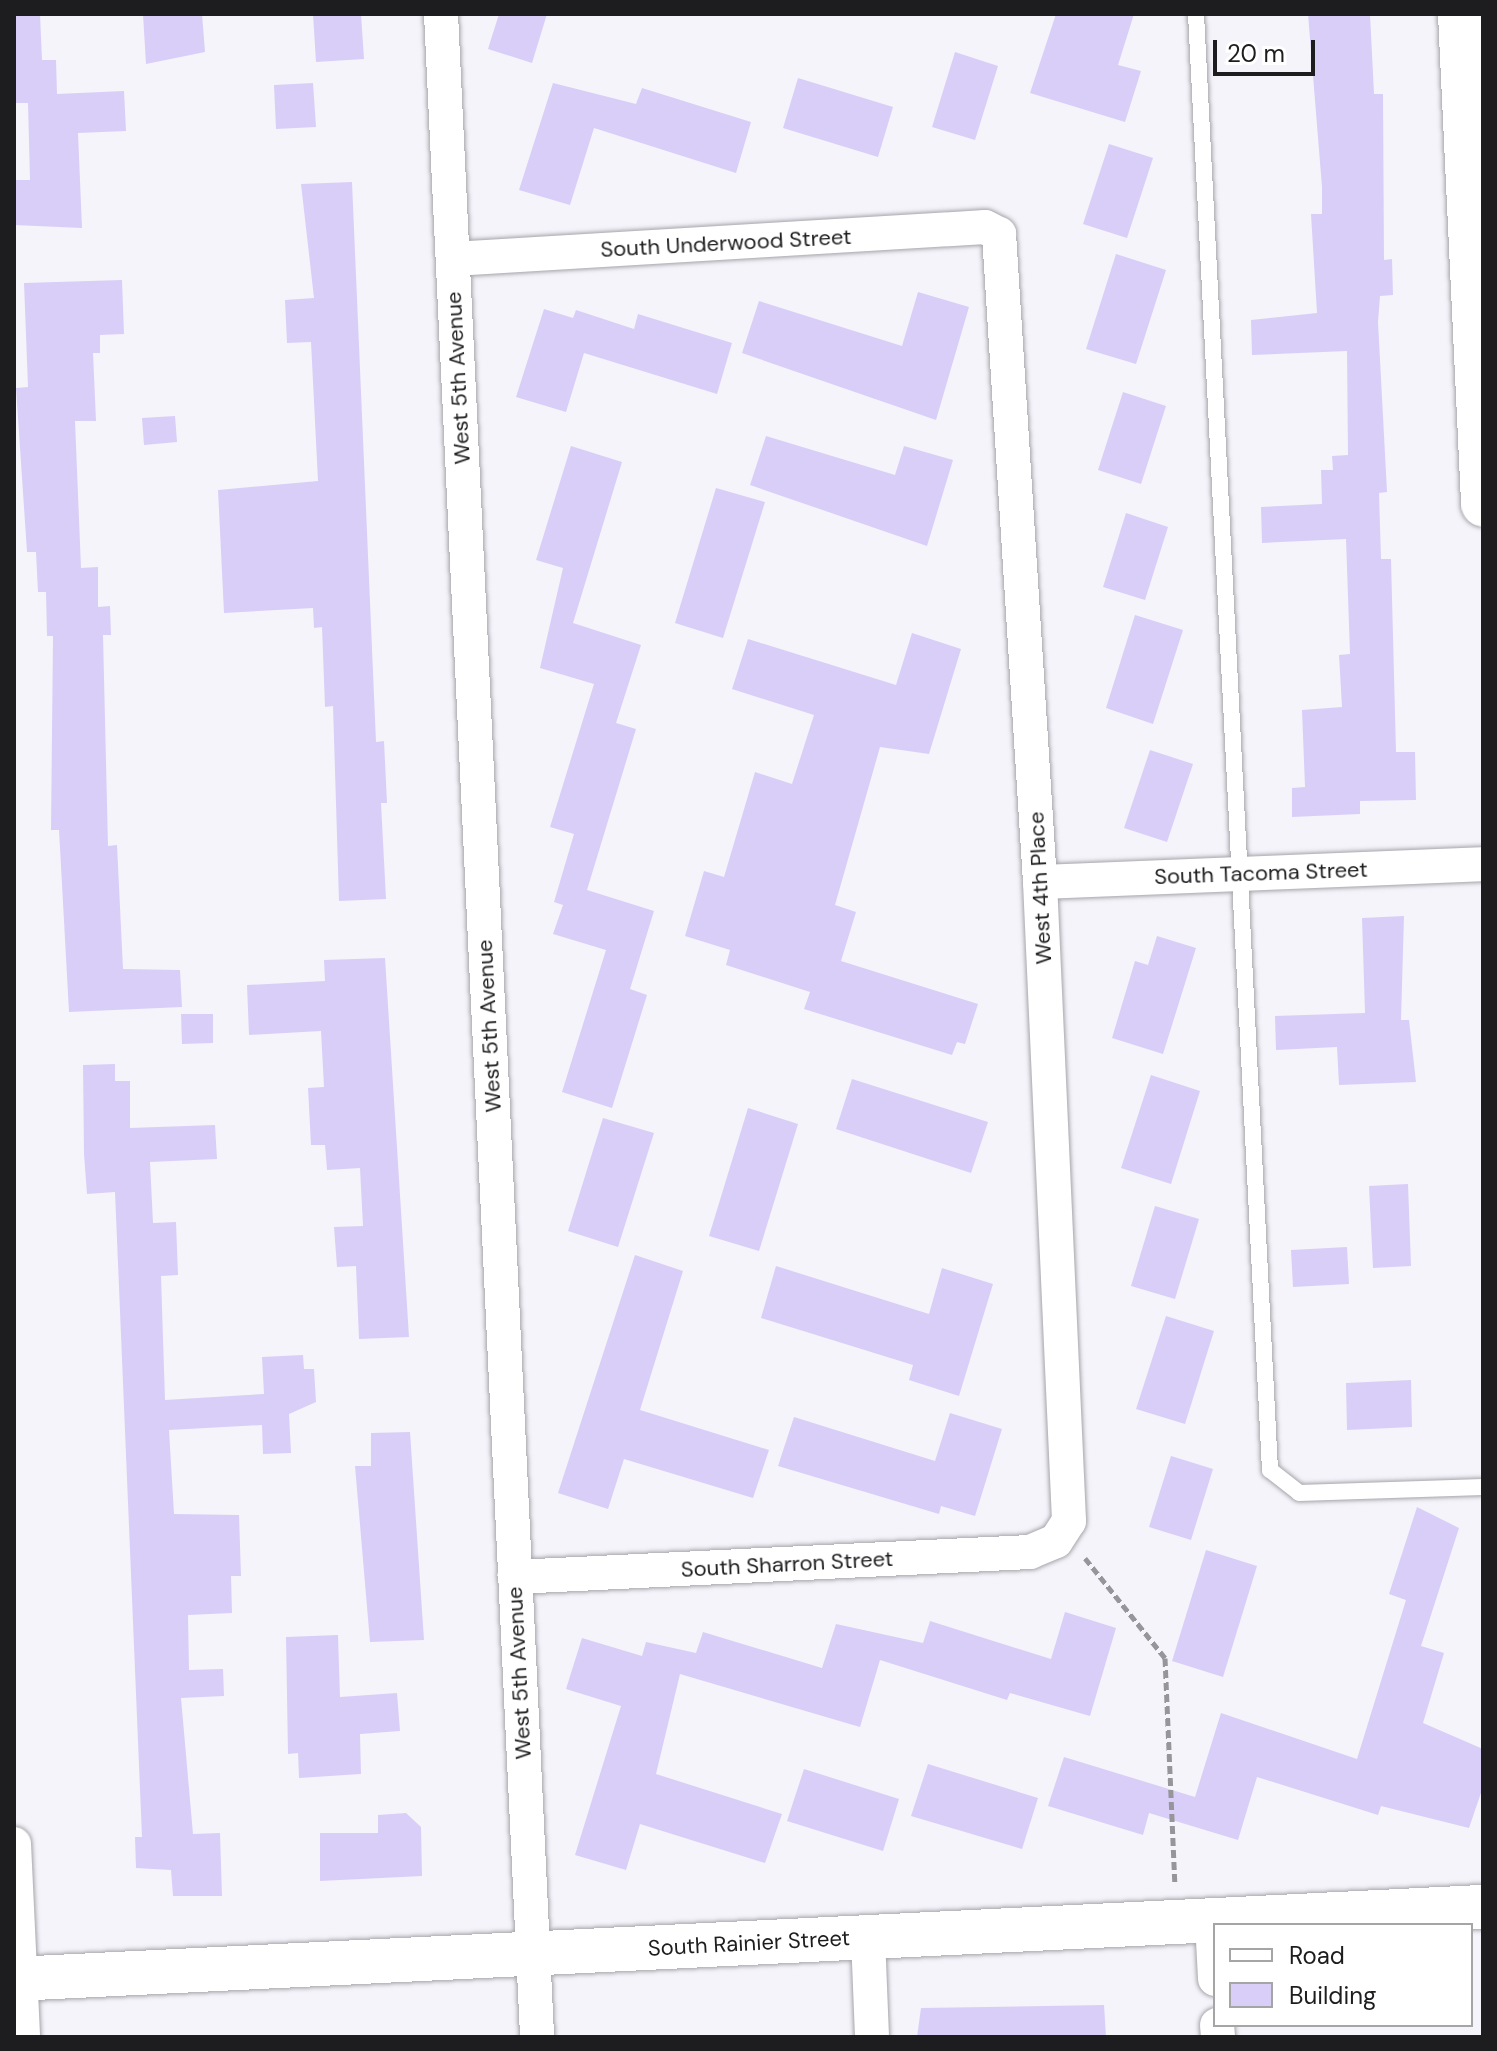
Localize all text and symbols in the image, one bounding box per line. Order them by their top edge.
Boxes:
scale bar [1217,24,1319,74]
text: 20 m [1227,38,1285,69]
street label: South Underwood Street [600,223,852,263]
street label: West 5th Avenue [440,291,476,465]
street label: West 4th Place [1023,811,1057,965]
street label: South Tacoma Street [1154,856,1368,890]
street label: West 5th Avenue [471,939,507,1113]
street label: South Sharron Street [680,1545,894,1583]
street label: West 5th Avenue [501,1586,537,1760]
legend [1213,1923,1473,2027]
street label: South Rainier Street [647,1925,851,1961]
text: Road [1289,1940,1345,1971]
text: Building [1289,1980,1376,2011]

